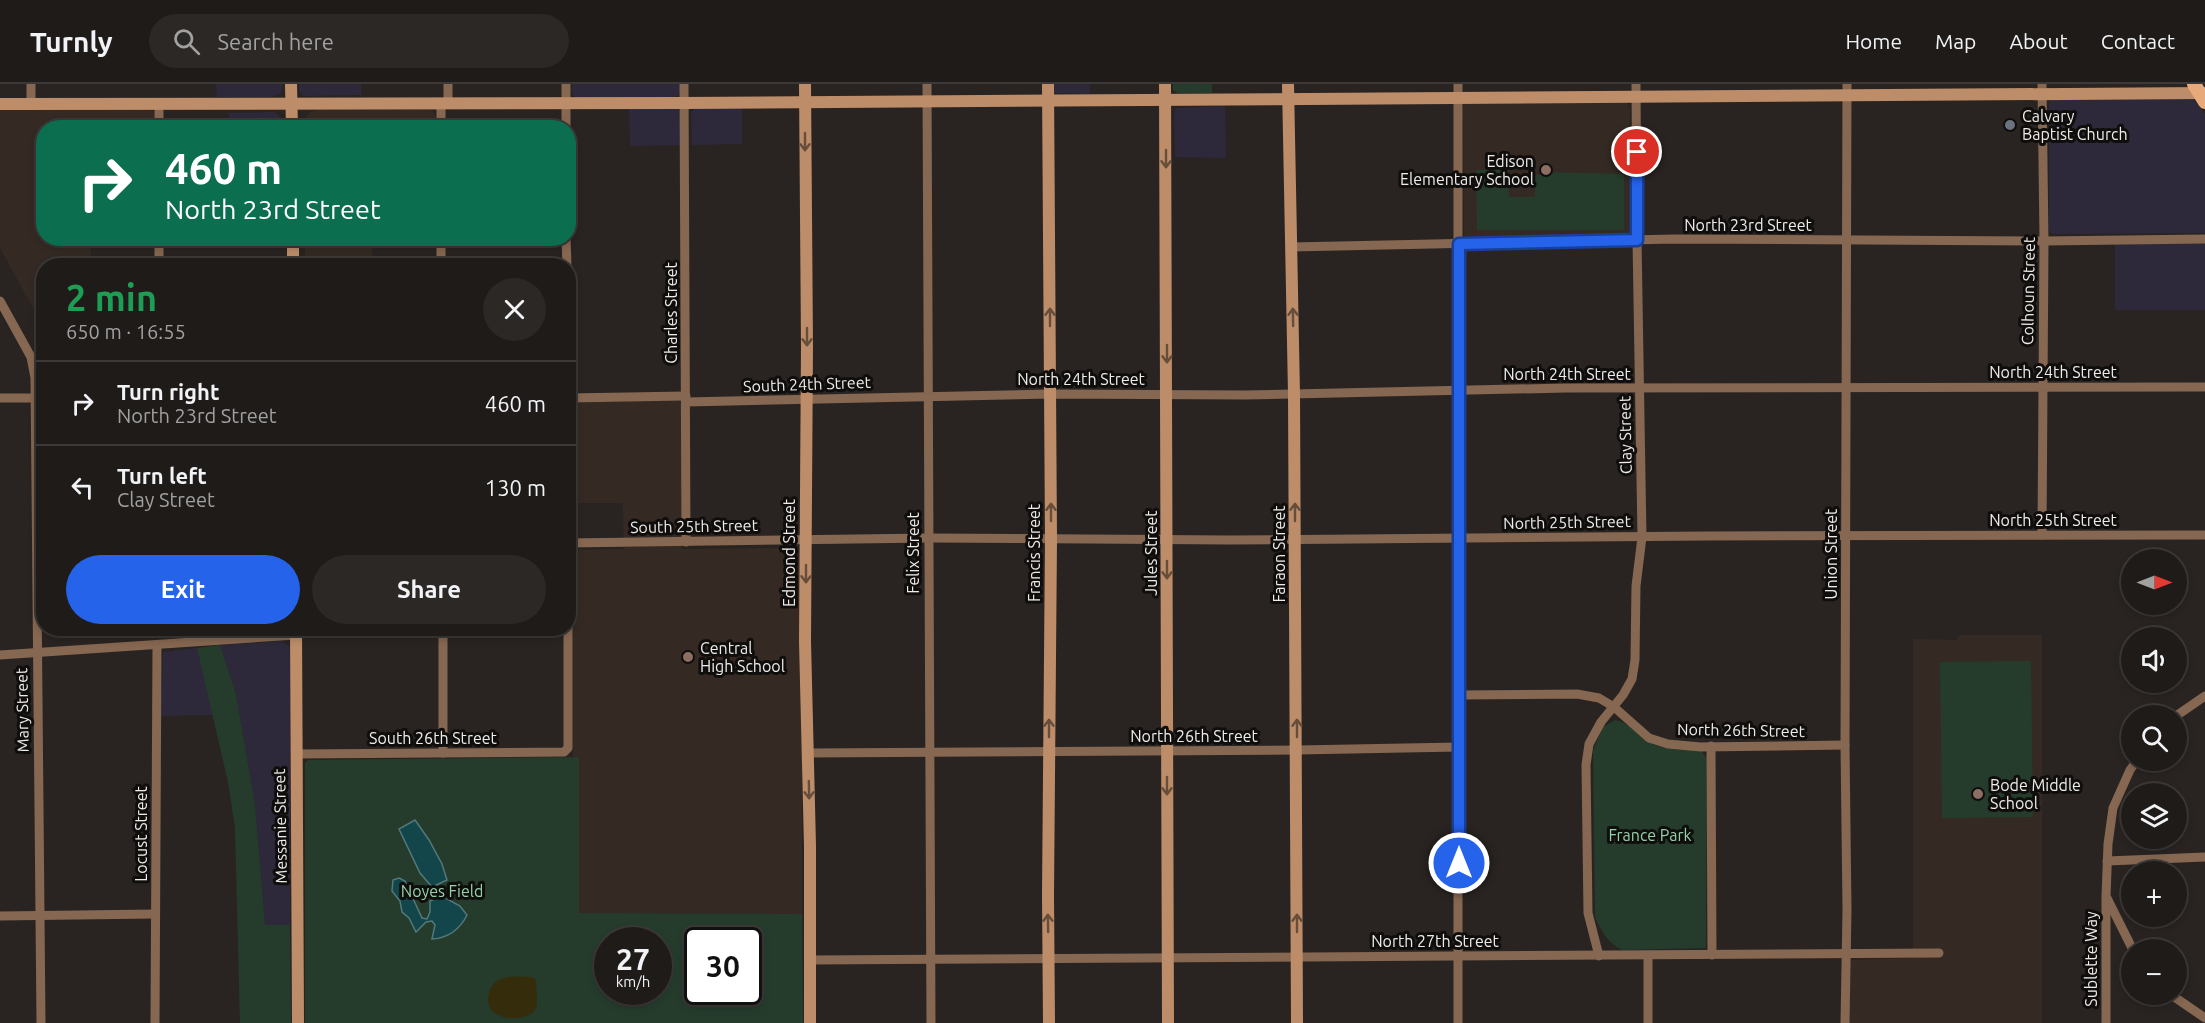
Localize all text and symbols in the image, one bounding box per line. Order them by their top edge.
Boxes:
search box [149,14,569,68]
icon: search [170,25,203,58]
text: Turnly [30,26,113,57]
text: Search here [218,29,334,54]
text: Home [1845,29,1902,53]
text: Map [1935,29,1976,53]
text: About [2009,29,2068,53]
text: Contact [2101,29,2175,53]
place label: Calvary Baptist Church [2022,107,2128,143]
marker: Calvary Baptist Church [2003,118,2017,132]
pin [1611,126,1662,177]
one-way arrow [799,132,811,152]
icon: arrive [1620,135,1653,168]
icon: right [66,144,144,222]
text: 460 m [165,145,282,192]
one-way arrow [1160,149,1172,169]
place label: Edison Elementary School [1400,152,1534,188]
marker: Edison Elementary School [1539,163,1553,177]
text: North 23rd Street [165,194,381,224]
street label: North 23rd Street [1684,216,1813,234]
street label: Colhoun Street [2018,236,2038,345]
street label: Charles Street [662,262,680,364]
text: 2 min [66,277,157,318]
button: close [483,278,546,341]
one-way arrow [1044,307,1056,327]
one-way arrow [1287,307,1299,327]
text: 650 m · 16:55 [66,320,186,343]
one-way arrow [801,327,813,347]
one-way arrow [1161,344,1173,364]
street label: North 24th Street [1989,363,2118,381]
street label: North 24th Street [1503,365,1632,383]
street label: North 24th Street [1017,370,1146,388]
street label: South 24th Street [743,373,872,395]
text: Turn right [117,379,219,404]
icon: right [66,387,99,420]
text: 460 m [485,391,546,416]
street label: Clay Street [1615,395,1635,474]
text: North 23rd Street [117,404,277,427]
text: Turn left [117,463,207,488]
icon: left [66,471,99,504]
text: 130 m [485,475,546,500]
text: Clay Street [117,488,215,511]
street label: Edmond Street [780,498,798,607]
one-way arrow [1045,502,1057,522]
one-way arrow [1289,502,1301,522]
street label: Francis Street [1025,503,1043,602]
street label: Faraon Street [1270,505,1288,603]
street label: Union Street [1822,508,1840,599]
street label: Jules Street [1142,510,1160,596]
street label: Felix Street [904,511,922,594]
street label: North 25th Street [1989,511,2118,529]
street label: North 25th Street [1503,512,1632,532]
street label: South 25th Street [630,516,759,536]
north arrow [2121,549,2187,615]
map controls [2121,549,2187,1005]
button: Exit [66,555,300,624]
button: Share [312,555,546,624]
one-way arrow [1161,560,1173,580]
one-way arrow [800,564,812,584]
button: sound [2121,627,2187,693]
place label: Central High School [700,639,785,675]
marker: Central High School [681,650,695,664]
street label: Mary Street [12,667,32,752]
button: search [2121,705,2187,771]
one-way arrow [1043,718,1055,738]
one-way arrow [1291,718,1303,738]
street label: North 26th Street [1677,720,1806,740]
street label: North 26th Street [1130,727,1259,745]
street label: South 26th Street [369,729,498,747]
street label: Messanie Street [270,768,290,884]
one-way arrow [1161,776,1173,796]
place label: Bode Middle School [1990,776,2081,812]
one-way arrow [803,780,814,800]
button: layers [2121,783,2187,849]
street label: Locust Street [132,785,150,882]
marker: Bode Middle School [1971,787,1985,801]
park label: France Park [1608,826,1692,844]
position arrow [1427,831,1491,895]
button: + [2121,861,2187,927]
park label: Noyes Field [401,882,483,900]
street label: Sublette Way [2082,911,2100,1007]
one-way arrow [1042,913,1054,933]
one-way arrow [1291,913,1303,933]
speed limit sign: 30 [684,927,762,1005]
street label: North 27th Street [1371,932,1500,950]
button: − [2121,939,2187,1005]
text: 27 [616,942,650,976]
text: km/h [616,973,650,990]

